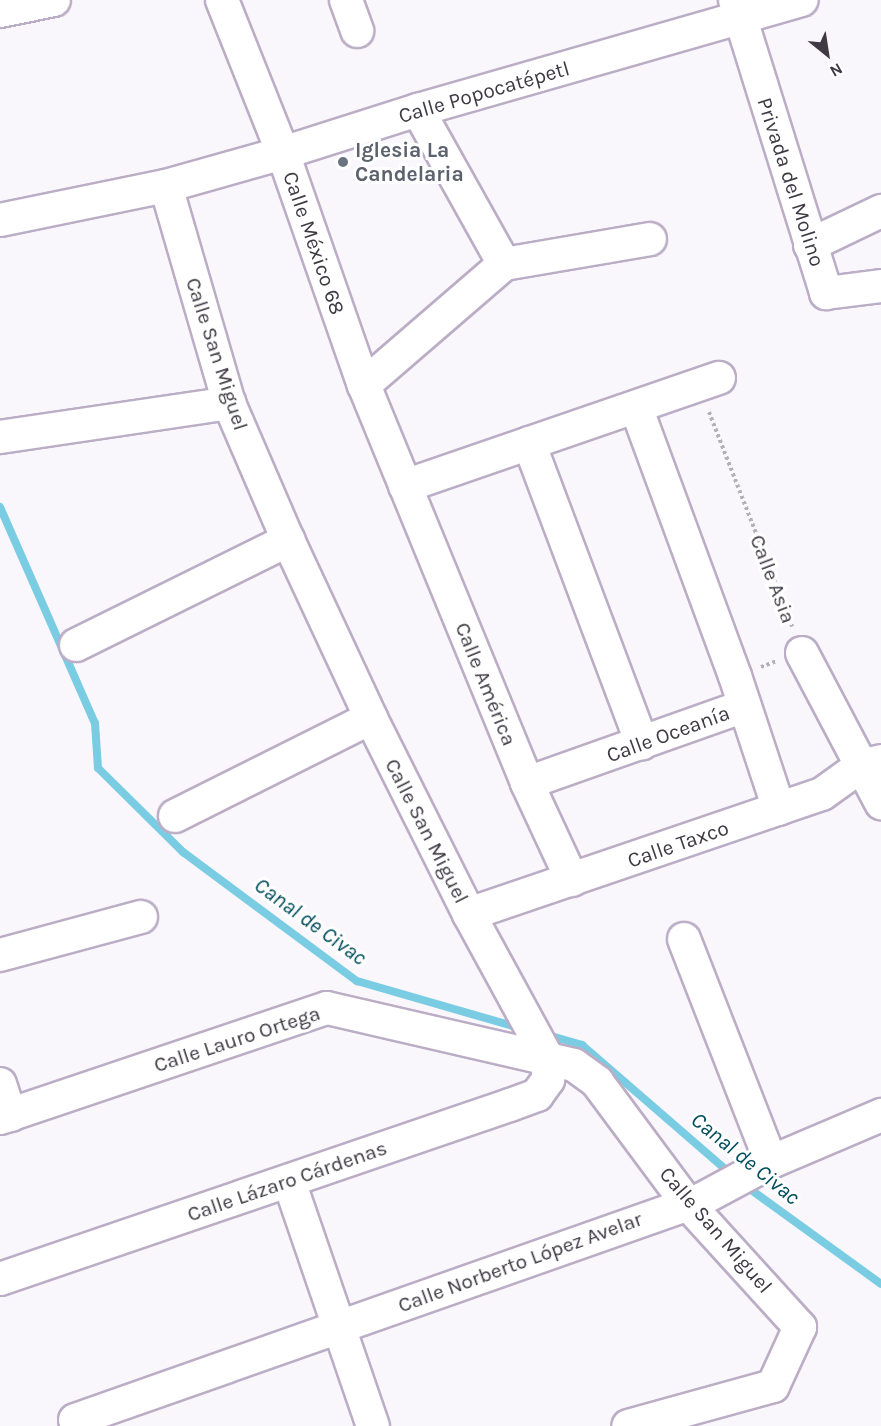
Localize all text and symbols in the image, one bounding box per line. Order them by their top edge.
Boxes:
north arrow [797,24,857,84]
street label: Calle Popocatépetl [396,56,572,128]
text: N [827,59,846,81]
street label: Privada del Molino [752,94,830,270]
place label: Iglesia La Candelaria [355,137,464,187]
marker: Iglesia La Candelaria [336,155,350,169]
street label: Calle México 68 [278,168,350,318]
street label: Calle San Miguel [180,274,254,434]
street label: Calle Asia [745,531,801,627]
street label: Calle América [450,619,522,749]
street label: Calle Oceanía [603,700,733,768]
street label: Calle San Miguel [380,754,474,908]
street label: Calle Taxco [624,815,732,873]
water label: Canal de Civac [249,872,371,972]
street label: Calle Lauro Ortega [151,1000,323,1078]
water label: Canal de Civac [685,1107,805,1211]
street label: Calle Lázaro Cárdenas [184,1135,390,1227]
street label: Calle San Miguel [654,1162,778,1298]
street label: Calle Norberto López Avelar [395,1206,645,1318]

